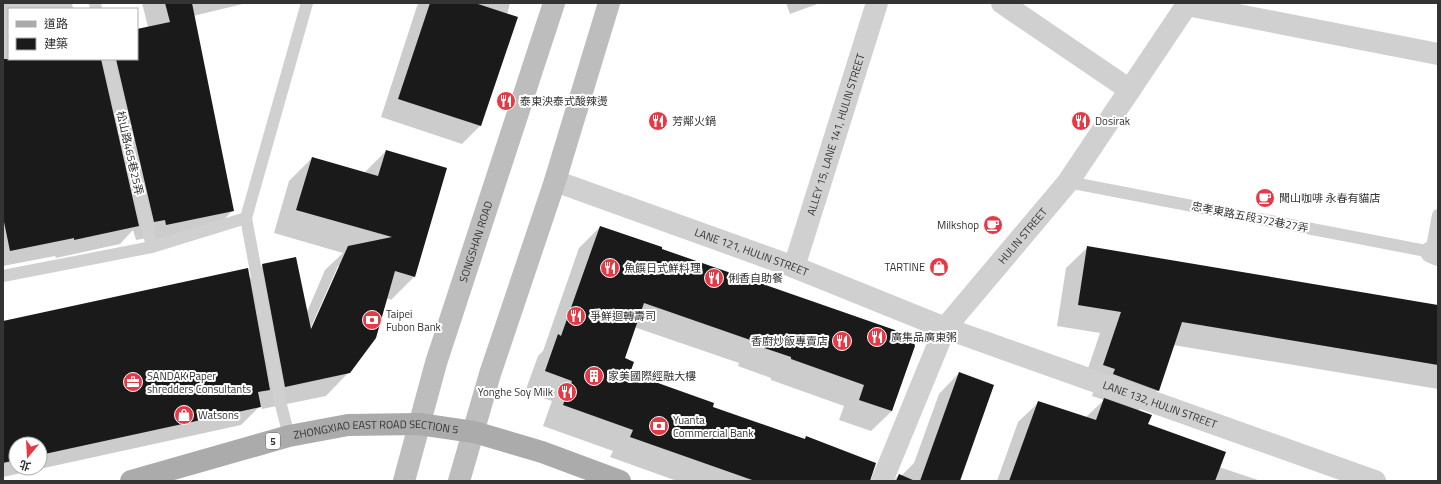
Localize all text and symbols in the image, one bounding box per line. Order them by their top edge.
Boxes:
legend [8,8,138,60]
text: 道路 [44,14,68,33]
text: 建築 [44,34,68,53]
street label: ALLEY 15, LANE 141, HULIN STREET [803,51,869,217]
restaurant icon: 泰東泱泰式酸辣燙 [495,90,517,112]
place label: 泰東泱泰式酸辣燙 [520,93,608,109]
street label: 松山路465巷25弄 [113,109,147,197]
restaurant icon: 芳鄰火鍋 [647,110,669,132]
restaurant icon: Dosirak [1070,110,1092,132]
place label: 芳鄰火鍋 [672,113,716,129]
place label: Dosirak [1095,113,1131,129]
cafe icon: 聞山咖啡 永春有貓店 [1254,187,1276,209]
place label: 聞山咖啡 永春有貓店 [1279,190,1380,206]
street label: 忠孝東路五段372巷27弄 [1190,198,1310,236]
street label: SONGSHAN ROAD [455,199,497,284]
street label: HULIN STREET [994,204,1051,267]
cafe icon: Milkshop [982,214,1004,236]
place label: Milkshop [937,217,979,233]
street label: LANE 121, HULIN STREET [692,224,811,280]
shop icon: TARTINE [928,256,950,278]
restaurant icon: 魚饌日式鮮料理 [599,257,621,279]
place label: TARTINE [884,259,925,275]
place label: 魚饌日式鮮料理 [624,260,701,276]
restaurant icon: 俐香自助餐 [703,267,725,289]
place label: 俐香自助餐 [728,270,783,286]
restaurant icon: 爭鮮迴轉壽司 [565,305,587,327]
place label: Taipei Fubon Bank [386,306,442,335]
place label: 爭鮮迴轉壽司 [590,308,656,324]
bank icon: Taipei Fubon Bank [361,309,383,331]
restaurant icon: 廣集品廣東粥 [866,326,888,348]
place label: 廣集品廣東粥 [891,329,957,345]
restaurant icon: 香廚炒飯專賣店 [831,330,853,352]
place label: 香廚炒飯專賣店 [751,333,828,349]
building icon: 家美國際經融大樓 [583,365,605,387]
place label: SANDAK Paper shredders Consultants [147,368,251,397]
place label: 家美國際經融大樓 [608,368,696,384]
office icon: SANDAK Paper shredders Consultants [122,371,144,393]
street label: LANE 132, HULIN STREET [1101,377,1219,432]
restaurant icon: Yonghe Soy Milk [556,381,578,403]
place label: Yonghe Soy Milk [478,384,554,400]
shop icon: Watsons [173,404,195,426]
place label: Watsons [198,407,239,423]
place label: Yuanta Commercial Bank [673,412,754,441]
bank icon: Yuanta Commercial Bank [648,415,670,437]
street label: ZHONGXIAO EAST ROAD SECTION 5 [292,416,460,443]
road number: 5 [266,433,280,449]
north arrow [8,436,48,476]
text: 北 [17,456,33,475]

